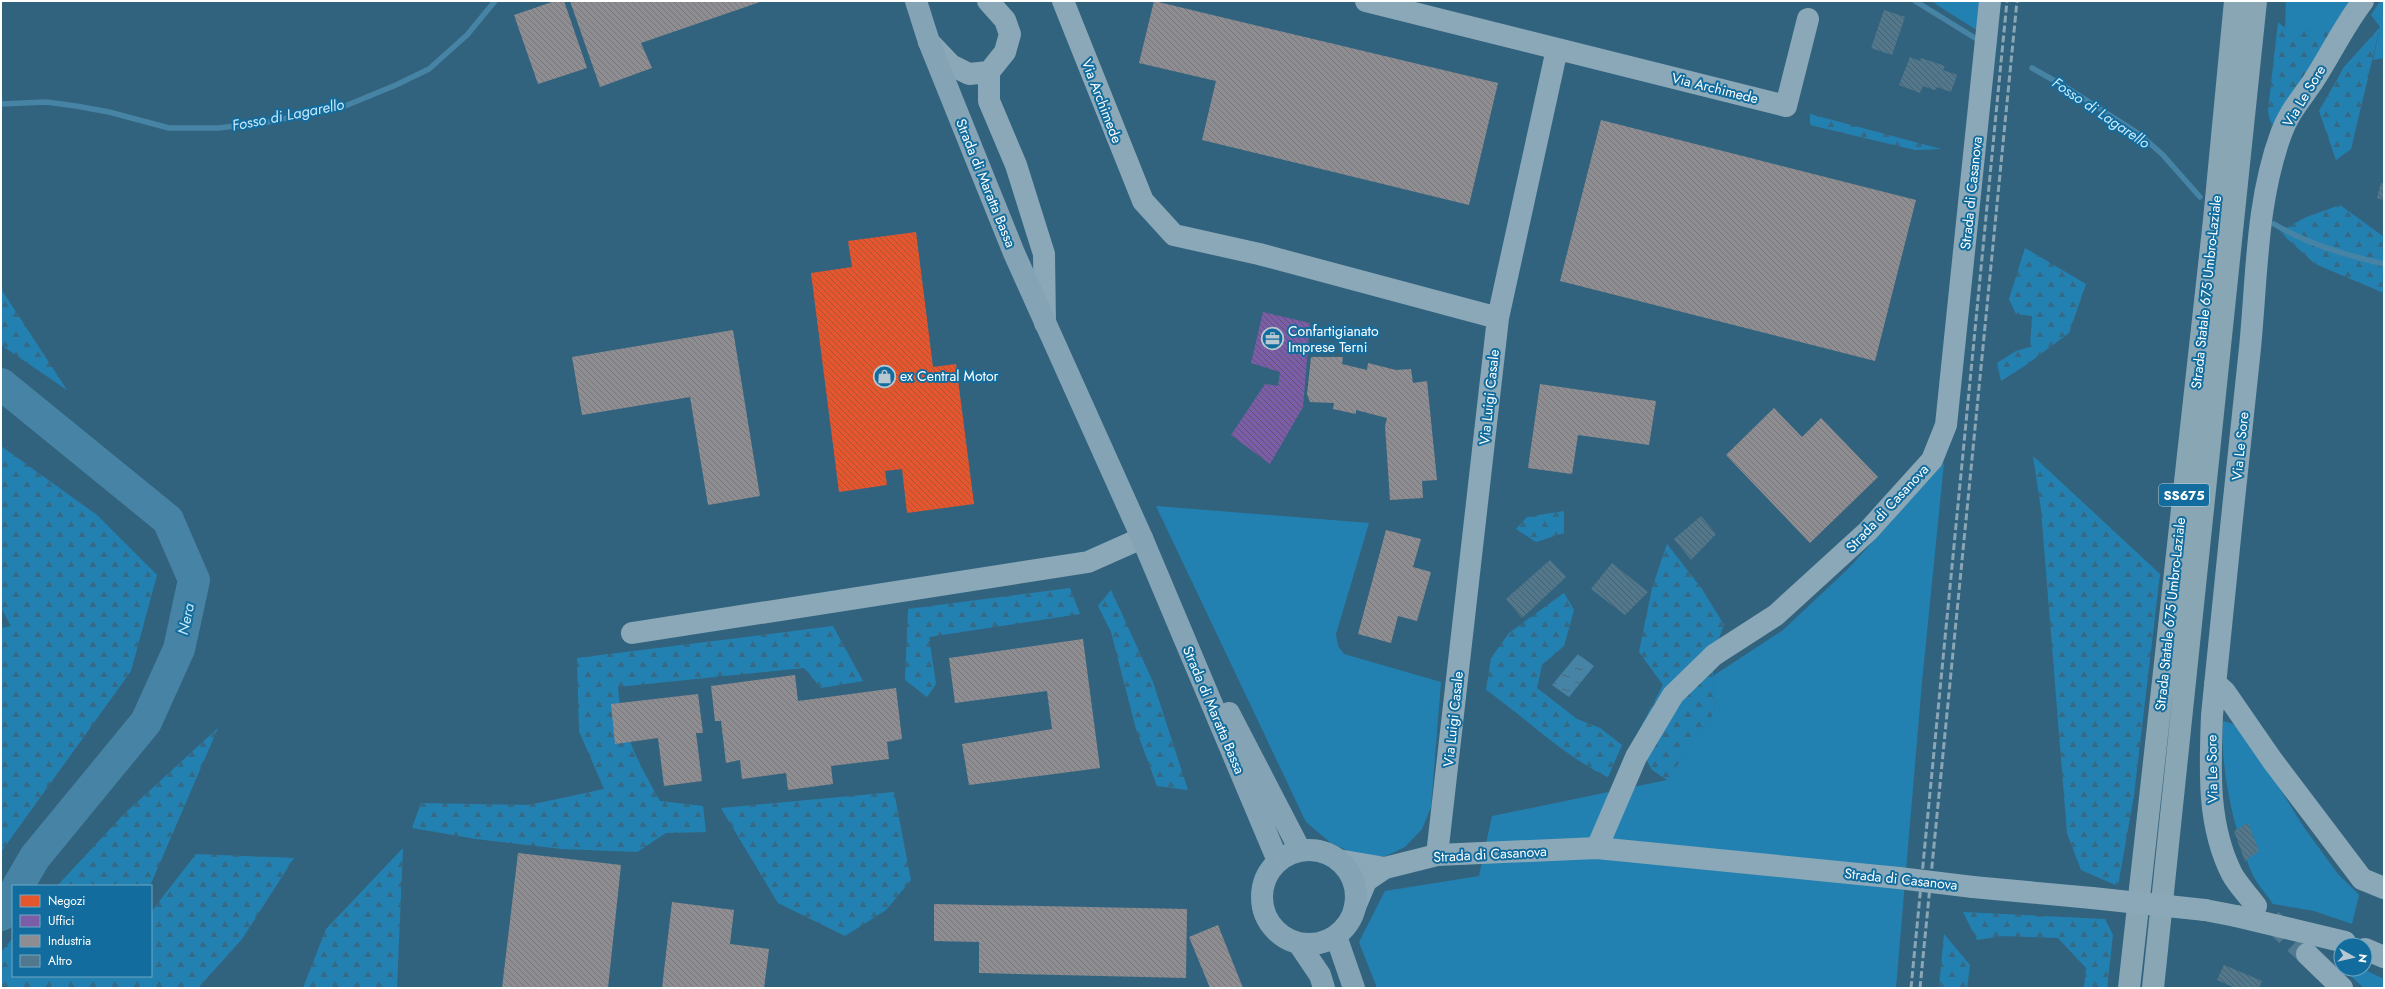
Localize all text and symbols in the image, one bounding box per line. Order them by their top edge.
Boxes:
street label: Via Archimede [1077,56,1127,146]
street label: Via Le Sore [2278,61,2330,131]
street label: Via Archimede [1670,68,1760,108]
water label: Fosso di Lagarello [2048,72,2154,154]
water label: Fosso di Lagarello [230,93,346,137]
street label: Strada di Maratta Bassa [951,116,1021,250]
street label: Strada di Casanova [1955,135,1987,251]
street label: Strada Statale 675 Umbro-Laziale [2186,194,2226,390]
place label: Confartigianato Imprese Terni [1288,321,1379,357]
office icon: Confartigianato Imprese Terni [1260,326,1286,352]
street label: Via Luigi Casale [1474,348,1504,446]
shop icon: ex Central Motor [871,363,897,389]
place label: ex Central Motor [900,366,999,386]
street label: Via Le Sore [2226,411,2254,481]
street label: Strada di Casanova [1841,460,1933,556]
road number: SS675 [2159,484,2209,506]
street label: Strada Statale 675 Umbro-Laziale [2150,516,2190,712]
water label: Nera [172,600,200,637]
street label: Strada di Maratta Bassa [1178,643,1250,777]
street label: Via Luigi Casale [1438,670,1468,768]
street label: Via Le Sore [2201,735,2223,803]
street label: Strada di Casanova [1433,841,1547,867]
street label: Strada di Casanova [1843,863,1959,895]
legend [12,885,152,977]
text: Negozi [48,892,85,910]
text: Uffici [48,912,74,930]
text: Industria [48,932,91,950]
north arrow [2333,937,2373,977]
text: Altro [48,952,72,970]
text: N [2354,953,2371,964]

